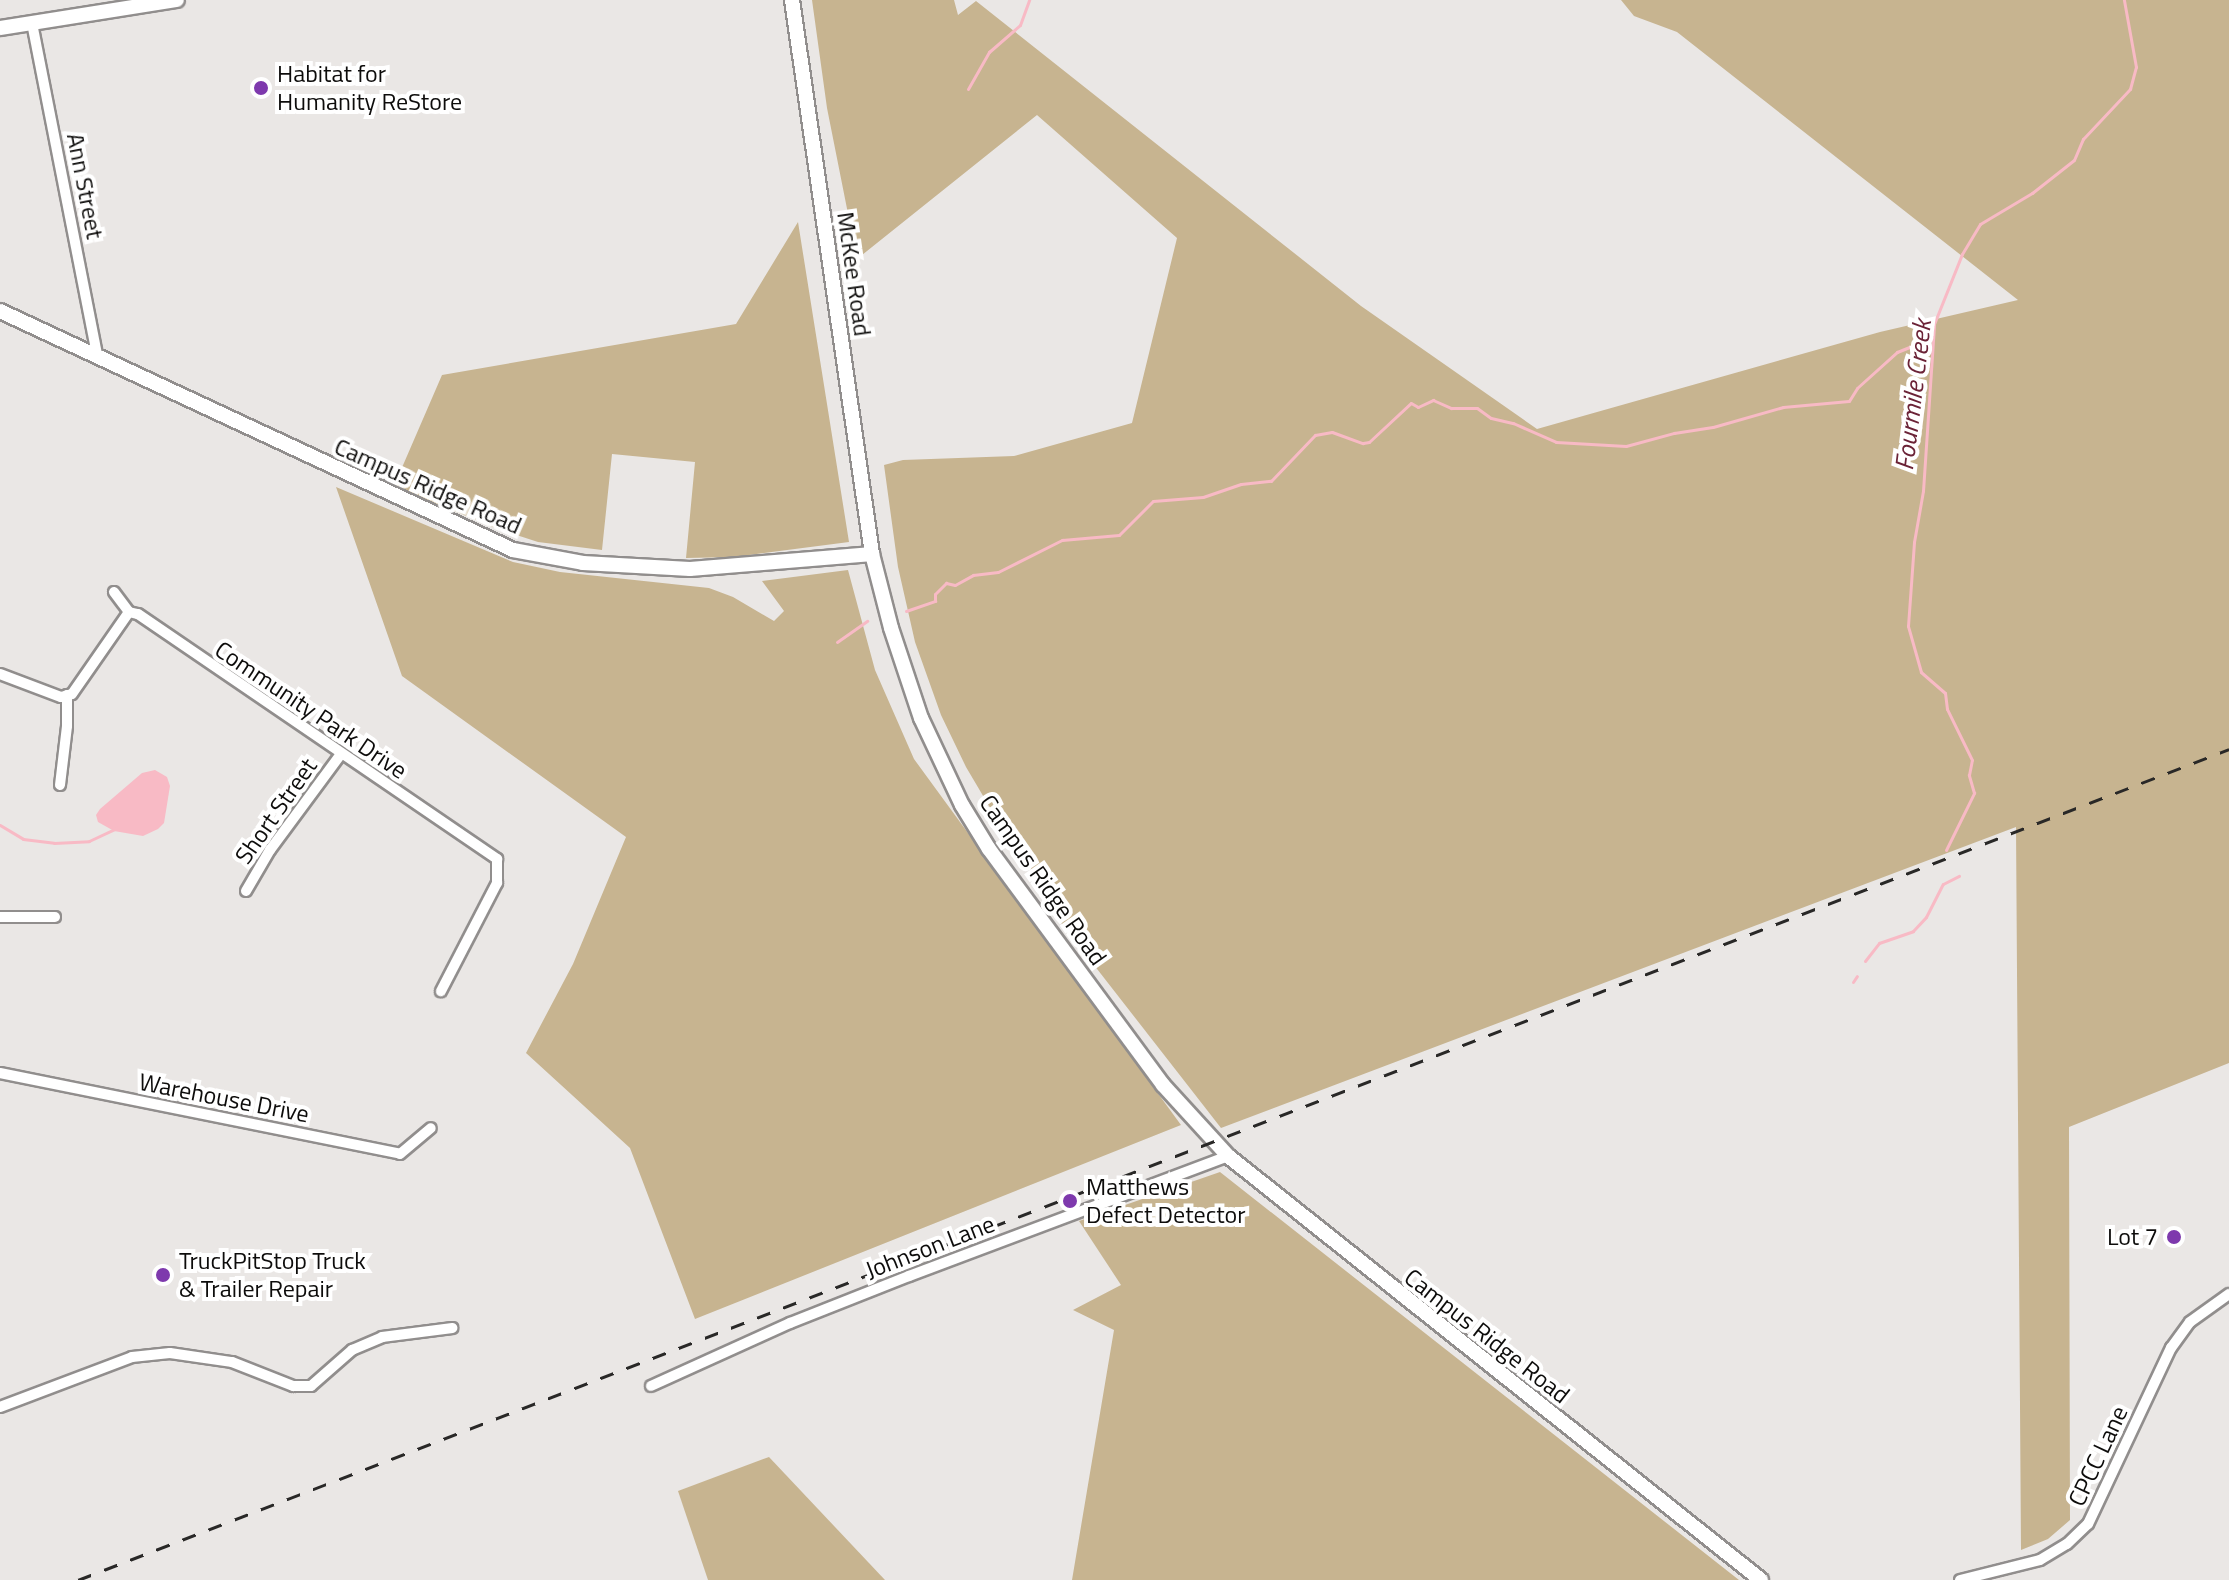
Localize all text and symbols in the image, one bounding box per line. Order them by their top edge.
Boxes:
place label: Habitat for Humanity ReStore [277,60,462,116]
marker: Habitat for Humanity ReStore [252,79,270,97]
street label: Ann Street [61,131,109,241]
street label: McKee Road [831,210,877,338]
water label: Fourmile Creek [1888,318,1938,472]
street label: Campus Ridge Road [330,432,526,540]
street label: Community Park Drive [209,635,413,785]
street label: Short Street [229,753,323,869]
street label: Campus Ridge Road [973,789,1113,971]
street label: Warehouse Drive [137,1067,311,1129]
place label: Matthews Defect Detector [1086,1173,1246,1229]
marker: Matthews Defect Detector [1061,1192,1079,1210]
street label: Johnson Lane [861,1209,999,1285]
place label: Lot 7 [2107,1223,2158,1251]
marker: Lot 7 [2165,1228,2183,1246]
place label: TruckPitStop Truck & Trailer Repair [179,1247,366,1303]
street label: Campus Ridge Road [1399,1263,1575,1409]
marker: TruckPitStop Truck & Trailer Repair [154,1266,172,1284]
street label: CPCC Lane [2062,1401,2134,1511]

